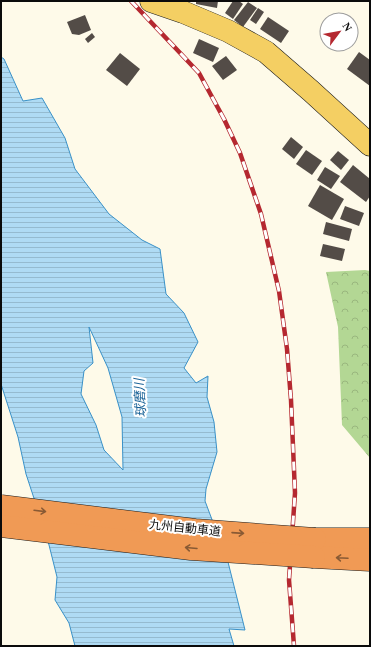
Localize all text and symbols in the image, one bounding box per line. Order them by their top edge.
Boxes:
north arrow [319,12,359,52]
text: N [340,20,355,33]
water label: 球磨川 [131,376,149,418]
one-way arrow [33,507,46,515]
street label: 九州自動車道 [148,517,222,539]
one-way arrow [231,530,244,537]
one-way arrow [185,545,198,552]
one-way arrow [336,555,349,562]

